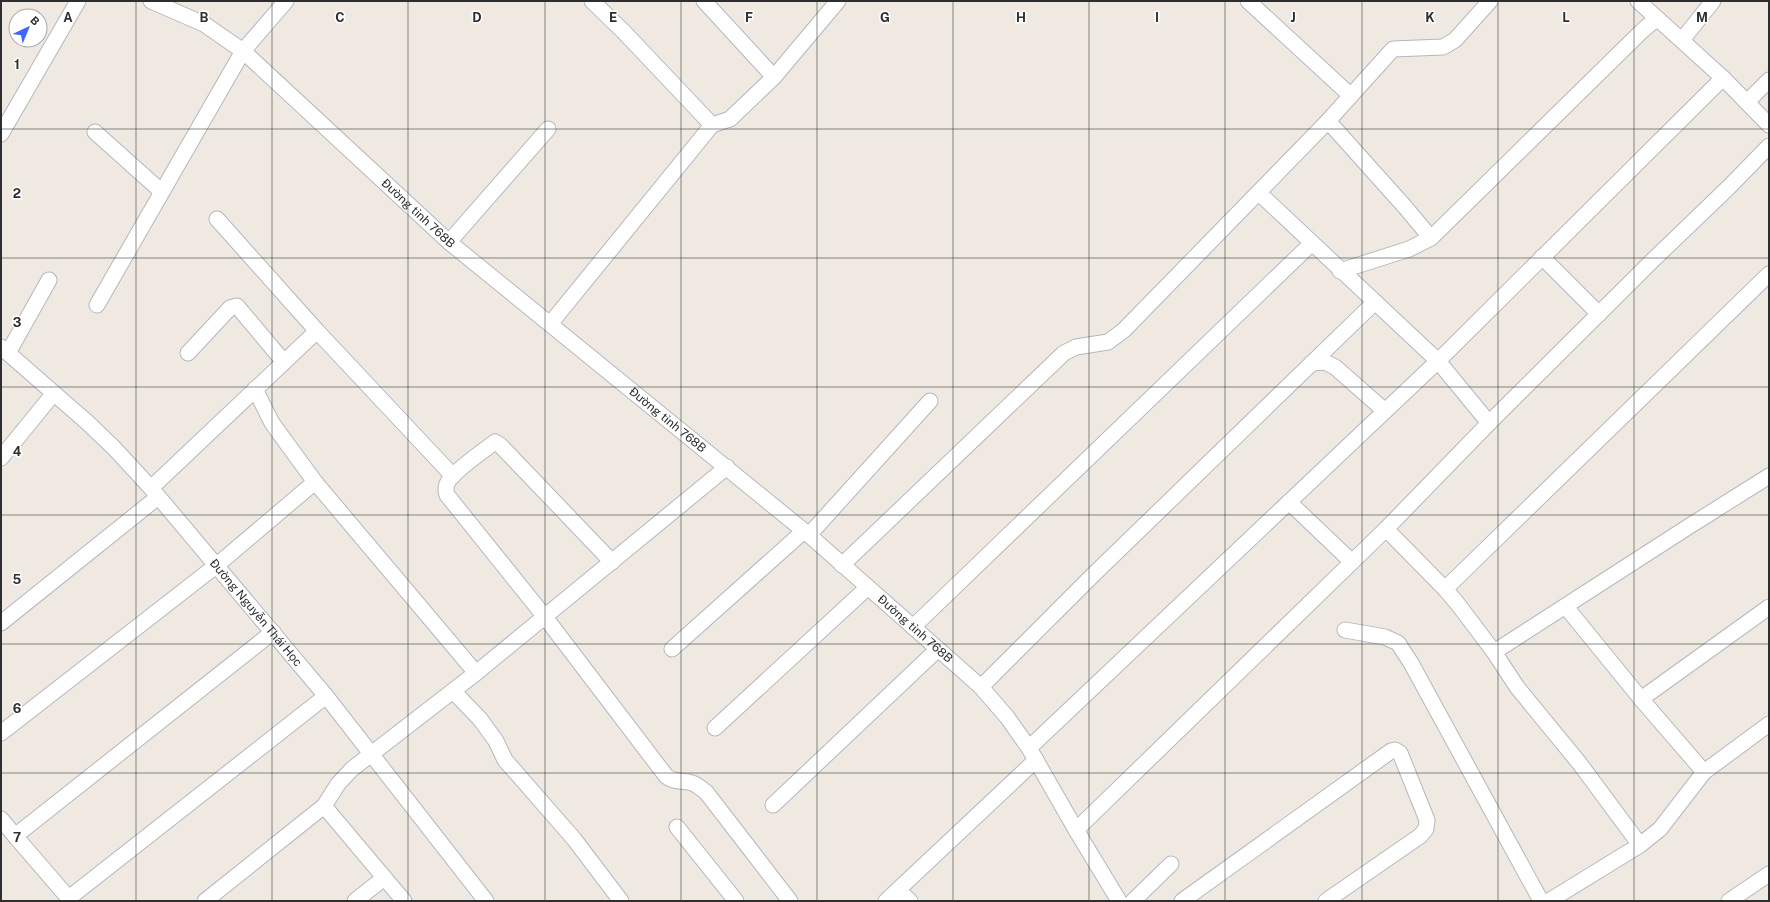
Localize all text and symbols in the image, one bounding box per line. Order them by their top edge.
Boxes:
north arrow [8,8,48,48]
text: A [63,10,73,25]
text: B [200,10,209,25]
text: C [335,10,345,25]
text: D [472,10,482,25]
text: E [609,10,617,25]
text: F [745,10,753,25]
text: G [880,10,890,25]
text: H [1016,10,1026,25]
text: I [1155,10,1159,25]
text: J [1290,10,1296,25]
text: K [1425,10,1435,25]
text: L [1562,10,1570,25]
text: M [1696,10,1708,25]
text: B [28,14,42,28]
text: 1 [14,57,20,72]
street label: Đường tỉnh 768B [378,176,458,251]
text: 2 [13,186,21,201]
text: 3 [13,315,22,330]
street label: Đường tỉnh 768B [626,384,709,455]
text: 4 [13,444,22,459]
street label: Đường Nguyễn Thái Học [207,556,305,669]
text: 5 [13,572,22,587]
street label: Đường tỉnh 768B [875,592,956,666]
text: 6 [13,701,22,716]
text: 7 [13,830,21,845]

